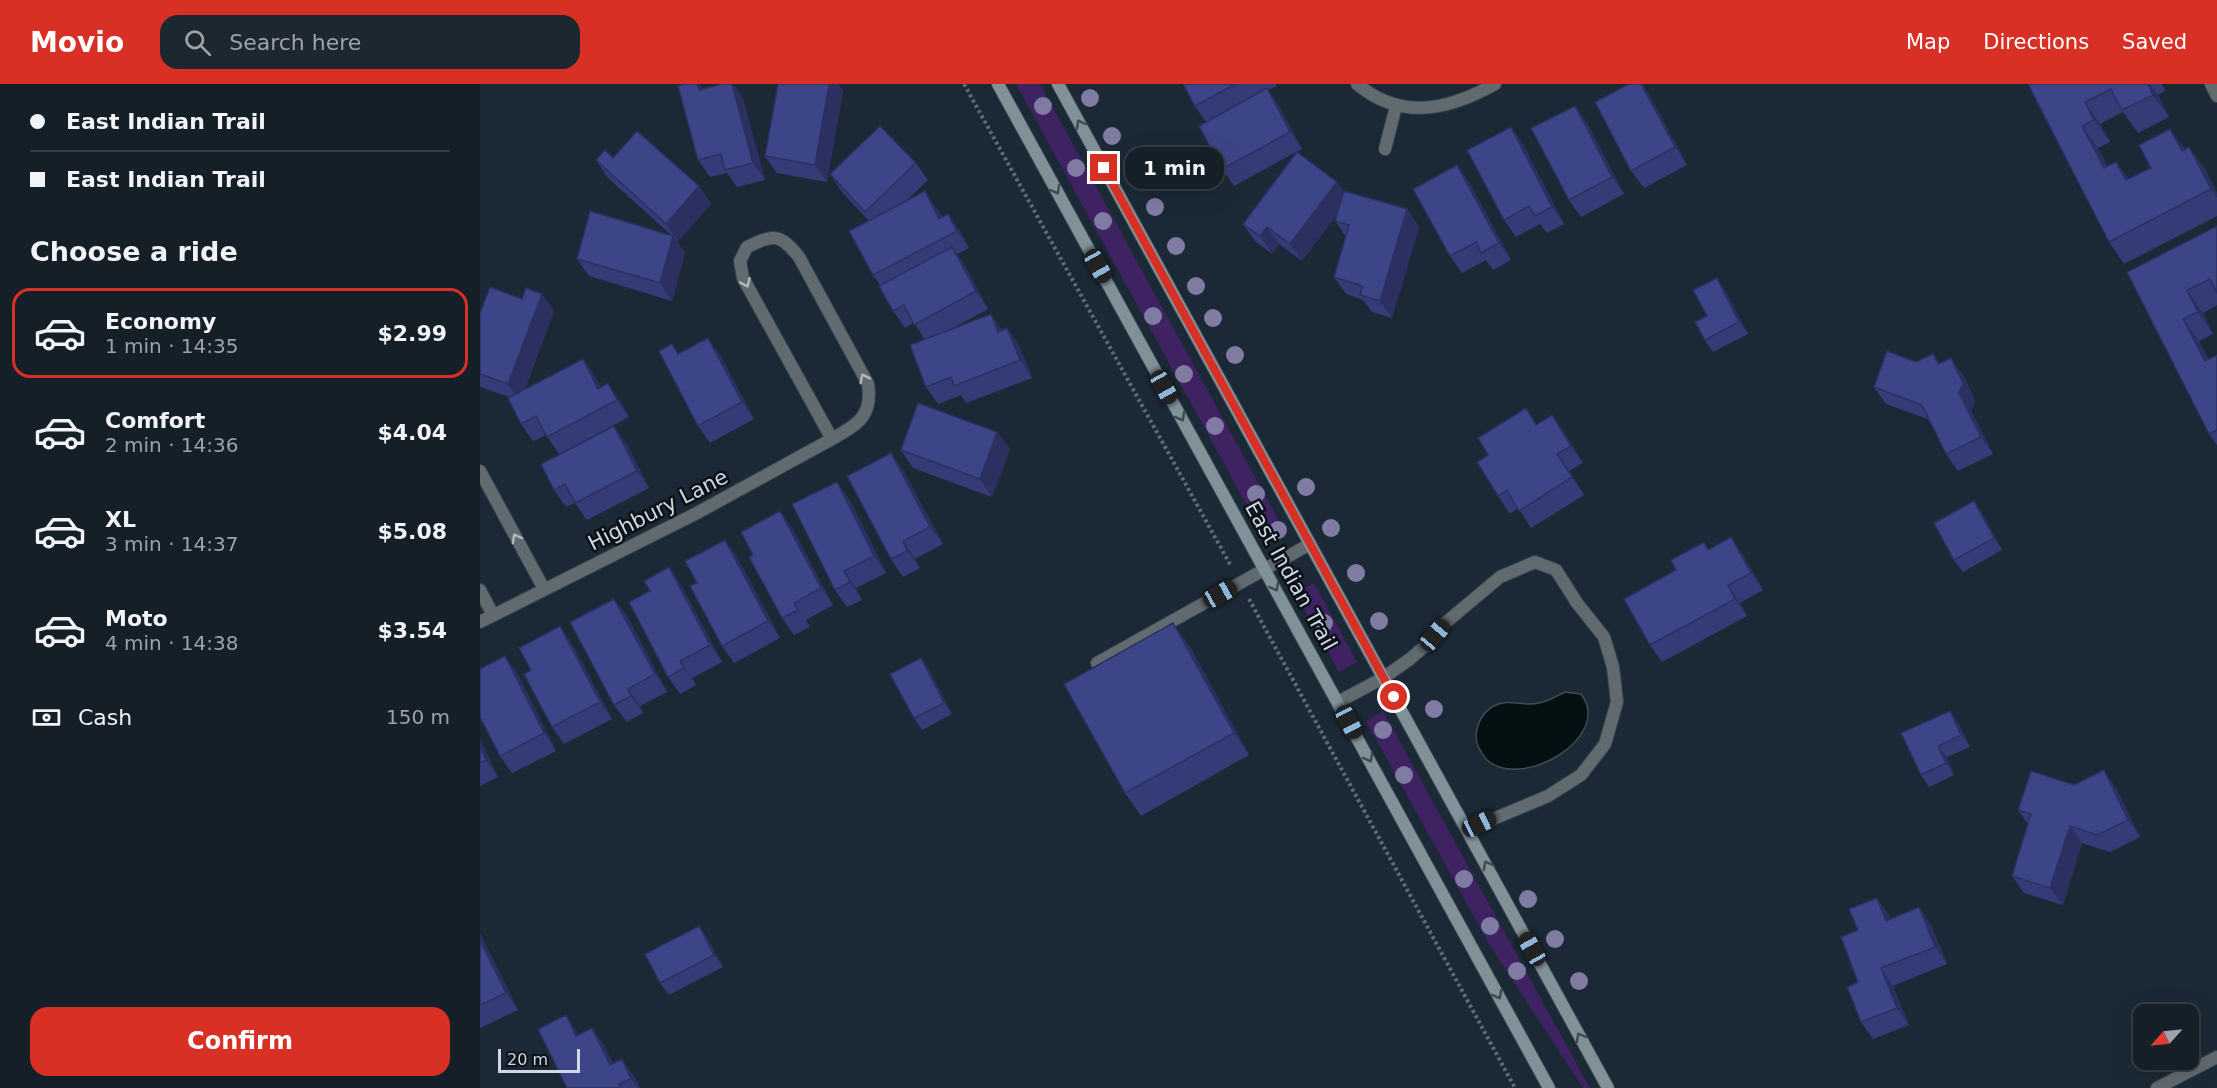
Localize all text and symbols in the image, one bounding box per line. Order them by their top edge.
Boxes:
search box [160,15,580,69]
text: Movio [30,26,124,59]
icon: search [181,26,214,59]
text: Search here [229,30,361,55]
text: Map [1906,30,1950,54]
text: Directions [1983,30,2089,54]
text: Saved [2122,30,2187,54]
text: East Indian Trail [66,109,266,134]
one-way arrow [1076,120,1087,130]
callout: 1 min [1125,147,1224,189]
route end [1090,154,1117,181]
text: 1 min [1143,156,1206,180]
text: East Indian Trail [66,167,266,192]
one-way arrow [1049,184,1061,195]
text: Choose a ride [30,236,238,267]
car [1081,246,1115,286]
one-way arrow [739,276,751,287]
icon: car [33,306,87,360]
text: Economy [105,309,216,334]
text: $2.99 [377,321,447,346]
text: 1 min · 14:35 [105,334,239,358]
car [1147,367,1181,407]
one-way arrow [859,373,871,384]
icon: car [33,405,87,459]
text: Comfort [105,408,205,433]
one-way arrow [1174,410,1185,421]
text: $4.04 [377,420,447,445]
text: 2 min · 14:36 [105,433,239,457]
street label: Highbury Lane [584,464,732,556]
street label: East Indian Trail [1240,497,1342,655]
icon: car [33,504,87,558]
text: XL [105,507,136,532]
text: $5.08 [377,519,447,544]
text: 3 min · 14:37 [105,532,239,556]
one-way arrow [512,534,523,544]
car [1200,577,1240,611]
one-way arrow [1268,581,1279,592]
icon: car [33,603,87,657]
text: Moto [105,606,168,631]
car [1417,615,1453,655]
text: $3.54 [377,618,447,643]
text: 4 min · 14:38 [105,631,239,655]
route start [1380,683,1407,710]
icon: cash [30,701,63,734]
car [1333,702,1365,742]
text: Cash [78,705,132,730]
text: 150 m [386,705,450,729]
one-way arrow [1362,752,1373,763]
car [1459,808,1499,840]
one-way arrow [1483,861,1494,872]
car [1515,929,1549,969]
one-way arrow [1491,989,1502,999]
north arrow [2133,1004,2199,1070]
map controls [2133,1004,2199,1070]
button: Confirm [30,1007,450,1076]
one-way arrow [1576,1032,1587,1043]
scale bar [498,1046,580,1074]
text: 20 m [507,1050,548,1069]

